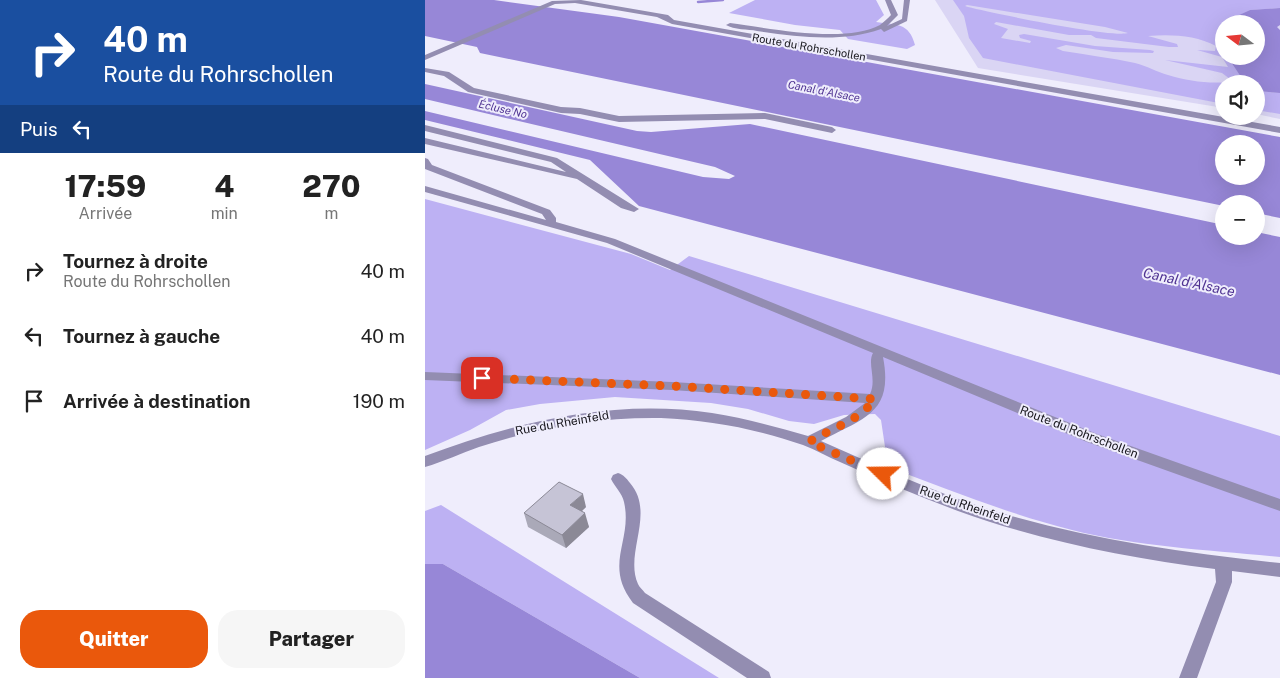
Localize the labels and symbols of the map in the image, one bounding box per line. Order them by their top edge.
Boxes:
north arrow [1215,15,1265,65]
street label: Route du Rohrschollen [751,31,867,63]
water label: Canal d'Alsace [787,78,861,104]
water label: Écluse No [478,97,529,120]
water label: Canal d'Alsace [1142,264,1237,300]
pin [461,357,503,399]
street label: Route du Rohrschollen [1018,403,1140,461]
street label: Rue du Rheinfeld [514,408,610,438]
position arrow [856,447,908,499]
street label: Rue du Rheinfeld [918,483,1012,527]

